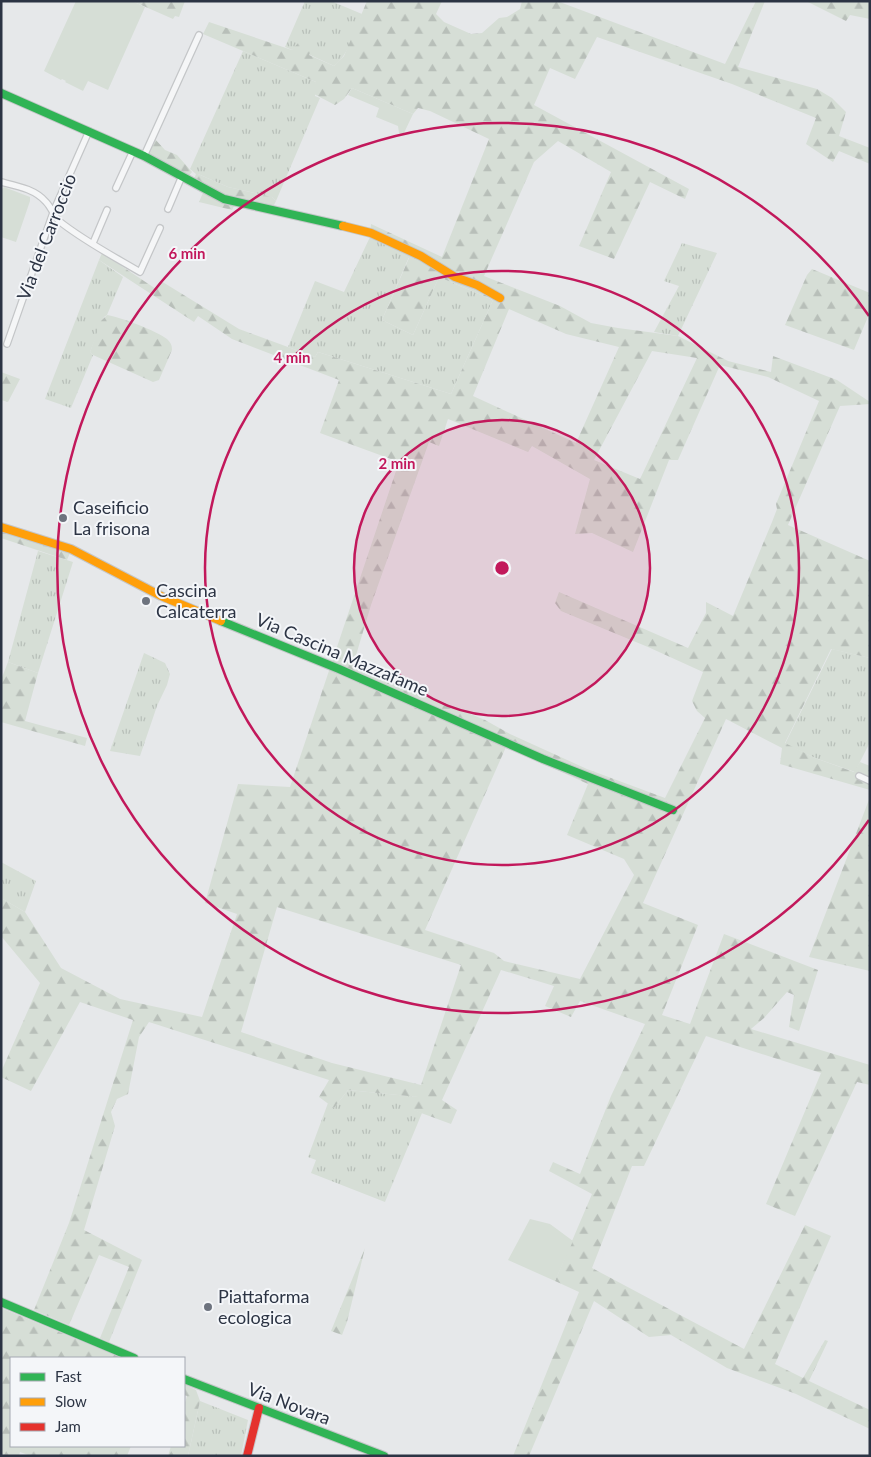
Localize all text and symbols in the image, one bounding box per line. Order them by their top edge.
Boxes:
street label: Via del Carroccio [12,170,80,303]
text: 6 min [168,244,206,262]
text: 4 min [273,348,311,366]
text: 2 min [378,454,416,472]
place label: Caseificio La frisona [73,496,150,539]
marker: Caseificio La frisona [57,512,69,524]
centre of rings [493,559,511,577]
place label: Cascina Calcaterra [156,579,236,622]
marker: Cascina Calcaterra [140,595,152,607]
street label: Via Cascina Mazzafame [253,608,432,700]
place label: Piattaforma ecologica [218,1285,310,1328]
marker: Piattaforma ecologica [202,1301,214,1313]
legend [10,1357,185,1447]
text: Fast [55,1367,82,1385]
street label: Via Novara [245,1377,334,1429]
text: Slow [55,1392,87,1410]
text: Jam [55,1417,81,1435]

